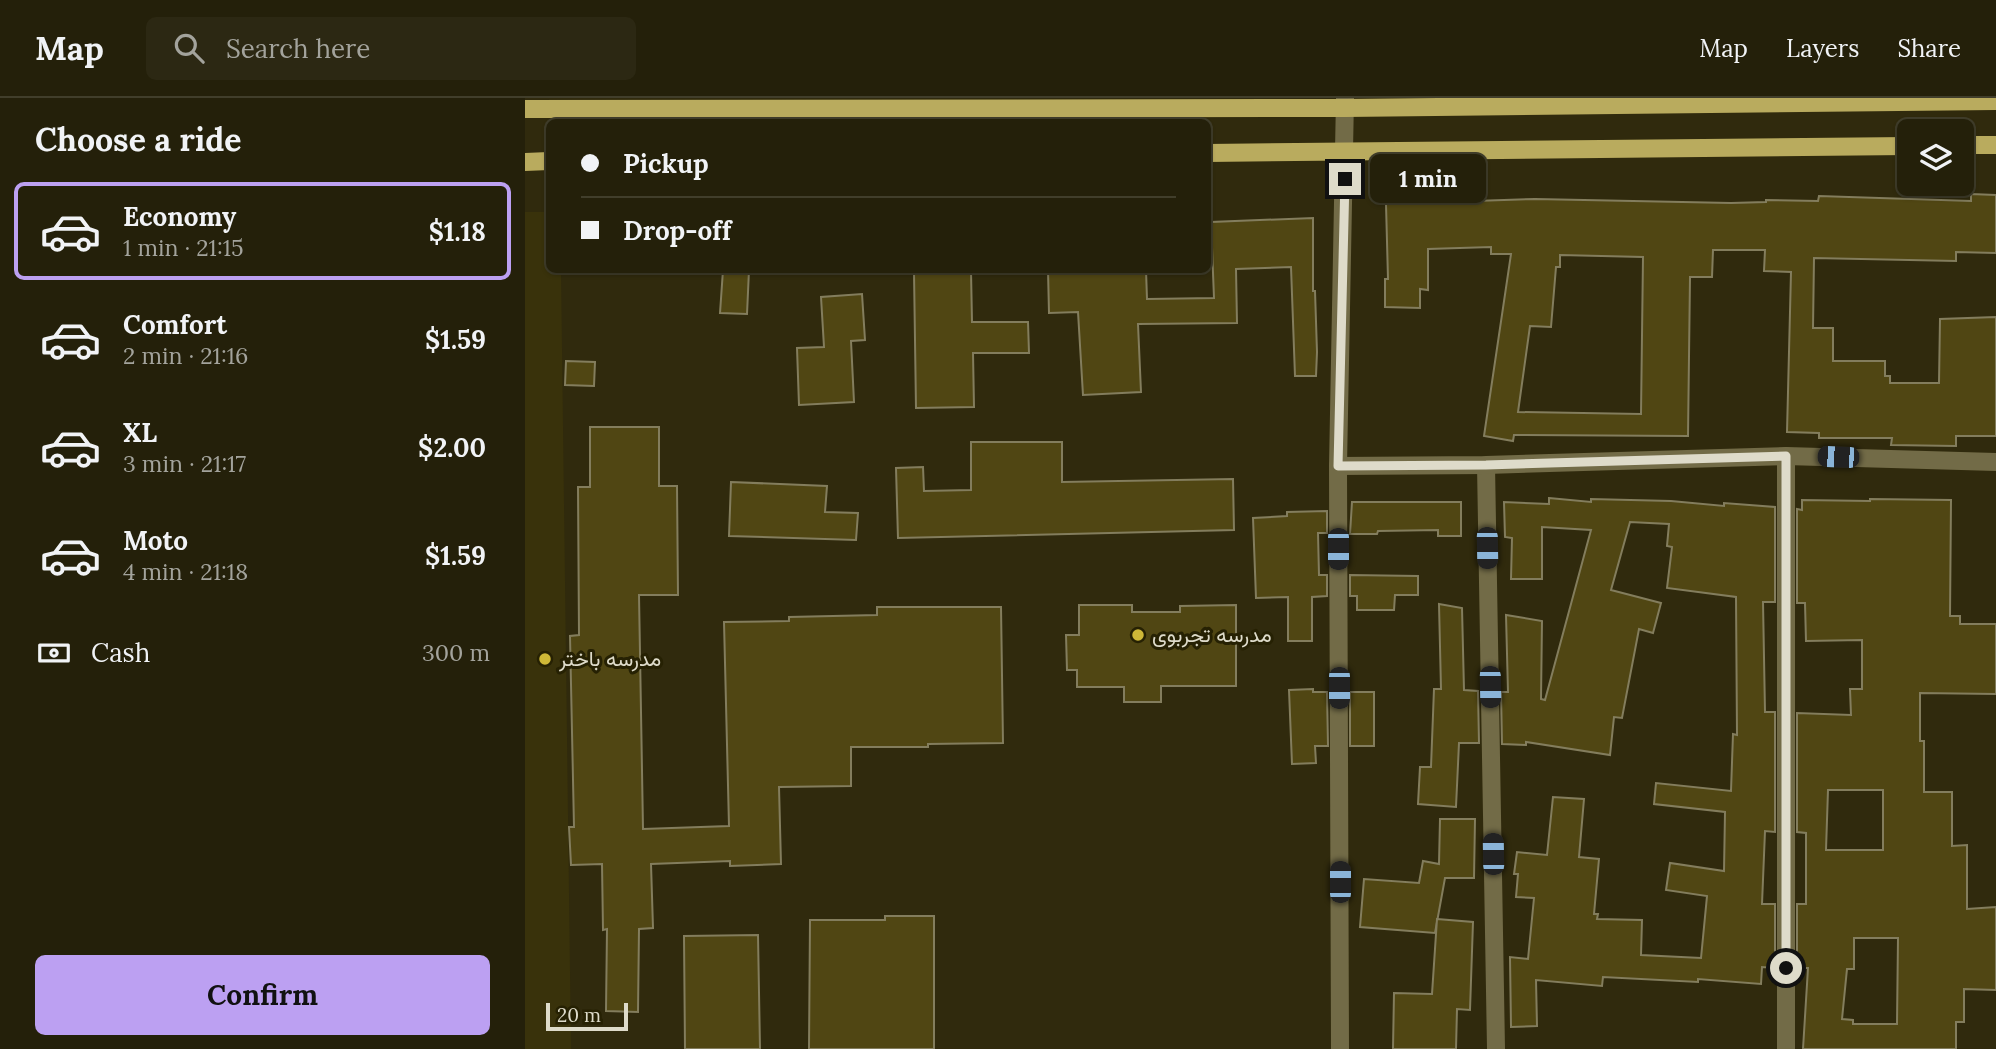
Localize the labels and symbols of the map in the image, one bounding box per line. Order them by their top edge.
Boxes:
callout: 1 min [1369,154,1485,204]
route end [1329,163,1361,195]
car [1817,446,1860,468]
car [1477,527,1498,569]
car [1328,528,1349,570]
place label: مدرسه تجربوى [1152,621,1272,648]
marker: مدرسه تجربوى [1130,627,1146,643]
place label: مدرسه باختر [558,645,661,672]
marker: مدرسه باختر [537,651,553,667]
car [1480,666,1501,708]
car [1329,667,1350,709]
car [1483,833,1504,875]
car [1330,861,1351,903]
route start [1770,952,1802,984]
scale bar [546,1000,628,1032]

